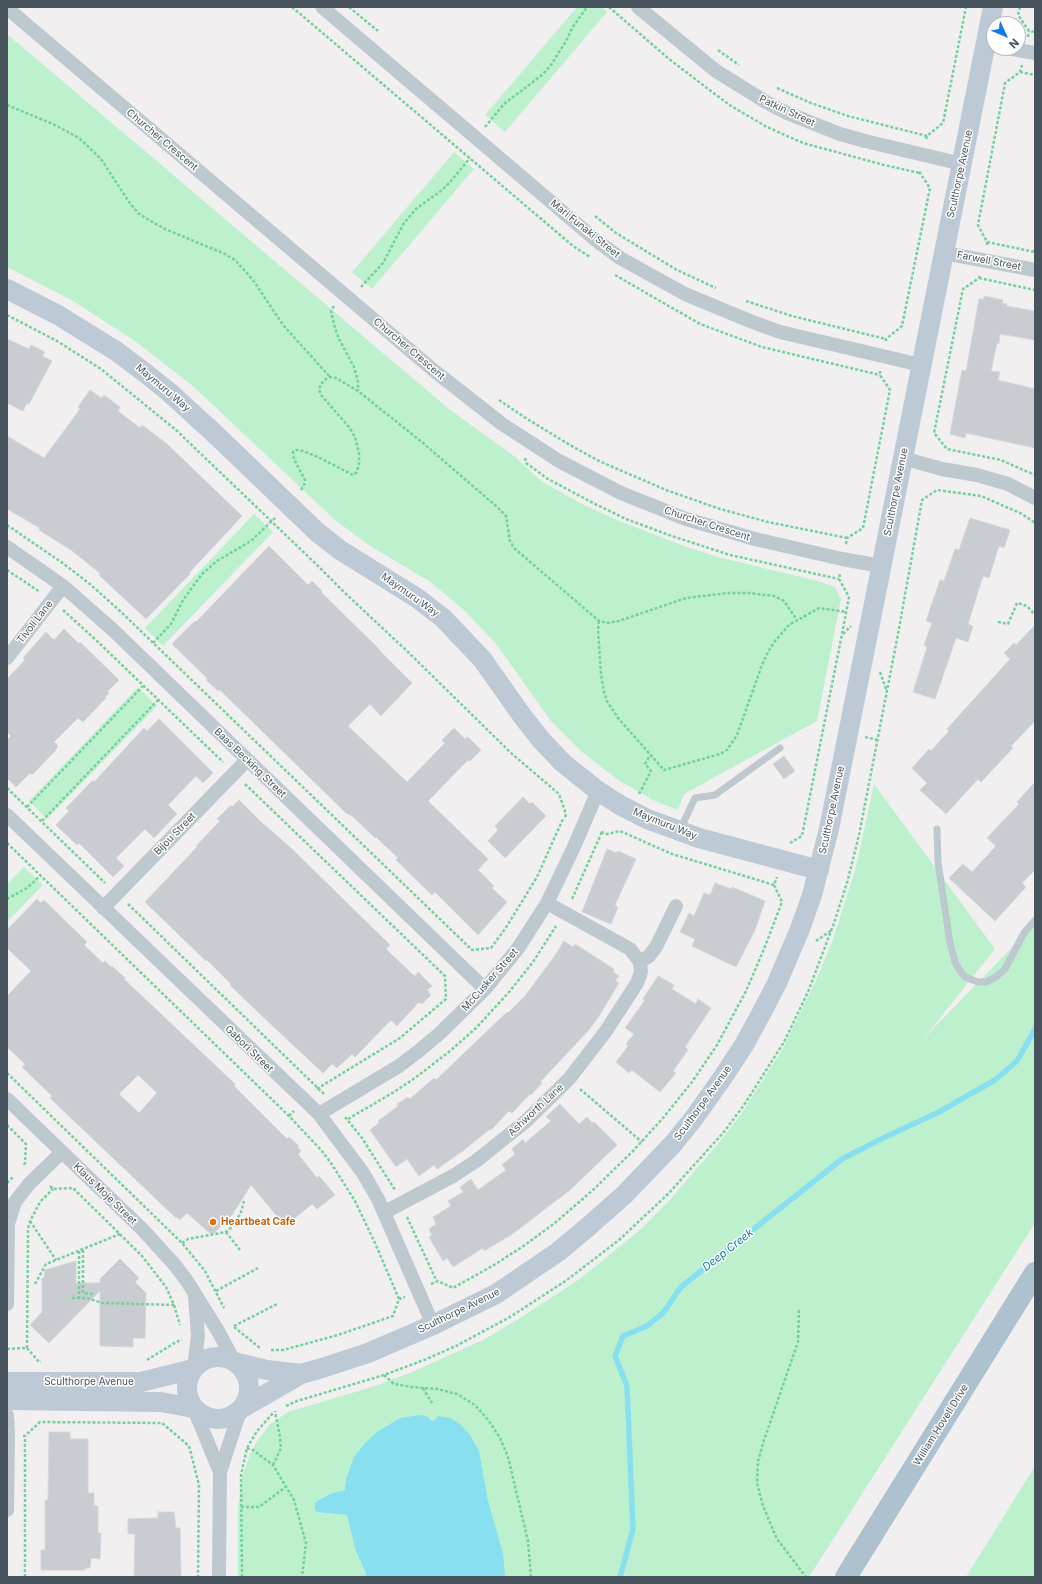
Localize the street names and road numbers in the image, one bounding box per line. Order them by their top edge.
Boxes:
street label: Patkin Street [757,93,817,129]
street label: Churcher Crescent [124,107,200,173]
street label: Sculthorpe Avenue [945,129,975,219]
street label: Mari Funaki Street [548,197,622,261]
street label: Farwell Street [956,249,1022,273]
street label: Churcher Crescent [371,316,447,382]
street label: Maymuru Way [133,362,193,414]
street label: Sculthorpe Avenue [882,447,910,537]
street label: Churcher Crescent [663,504,751,544]
street label: Maymuru Way [379,571,441,619]
street label: Tivoli Lane [15,598,55,646]
street label: Baas Becking Street [212,726,288,800]
street label: Sculthorpe Avenue [817,765,847,855]
street label: Maymuru Way [631,806,699,842]
street label: Bijou Street [152,810,198,858]
street label: McCusker Street [460,946,520,1014]
street label: Gabori Street [222,1023,276,1075]
street label: Sculthorpe Avenue [672,1063,734,1143]
street label: Ashworth Lane [506,1081,566,1139]
street label: Klaus Moje Street [71,1161,139,1227]
street label: Sculthorpe Avenue [416,1286,502,1336]
street label: Sculthorpe Avenue [44,1376,134,1388]
street label: William Hovell Drive [911,1382,971,1468]

